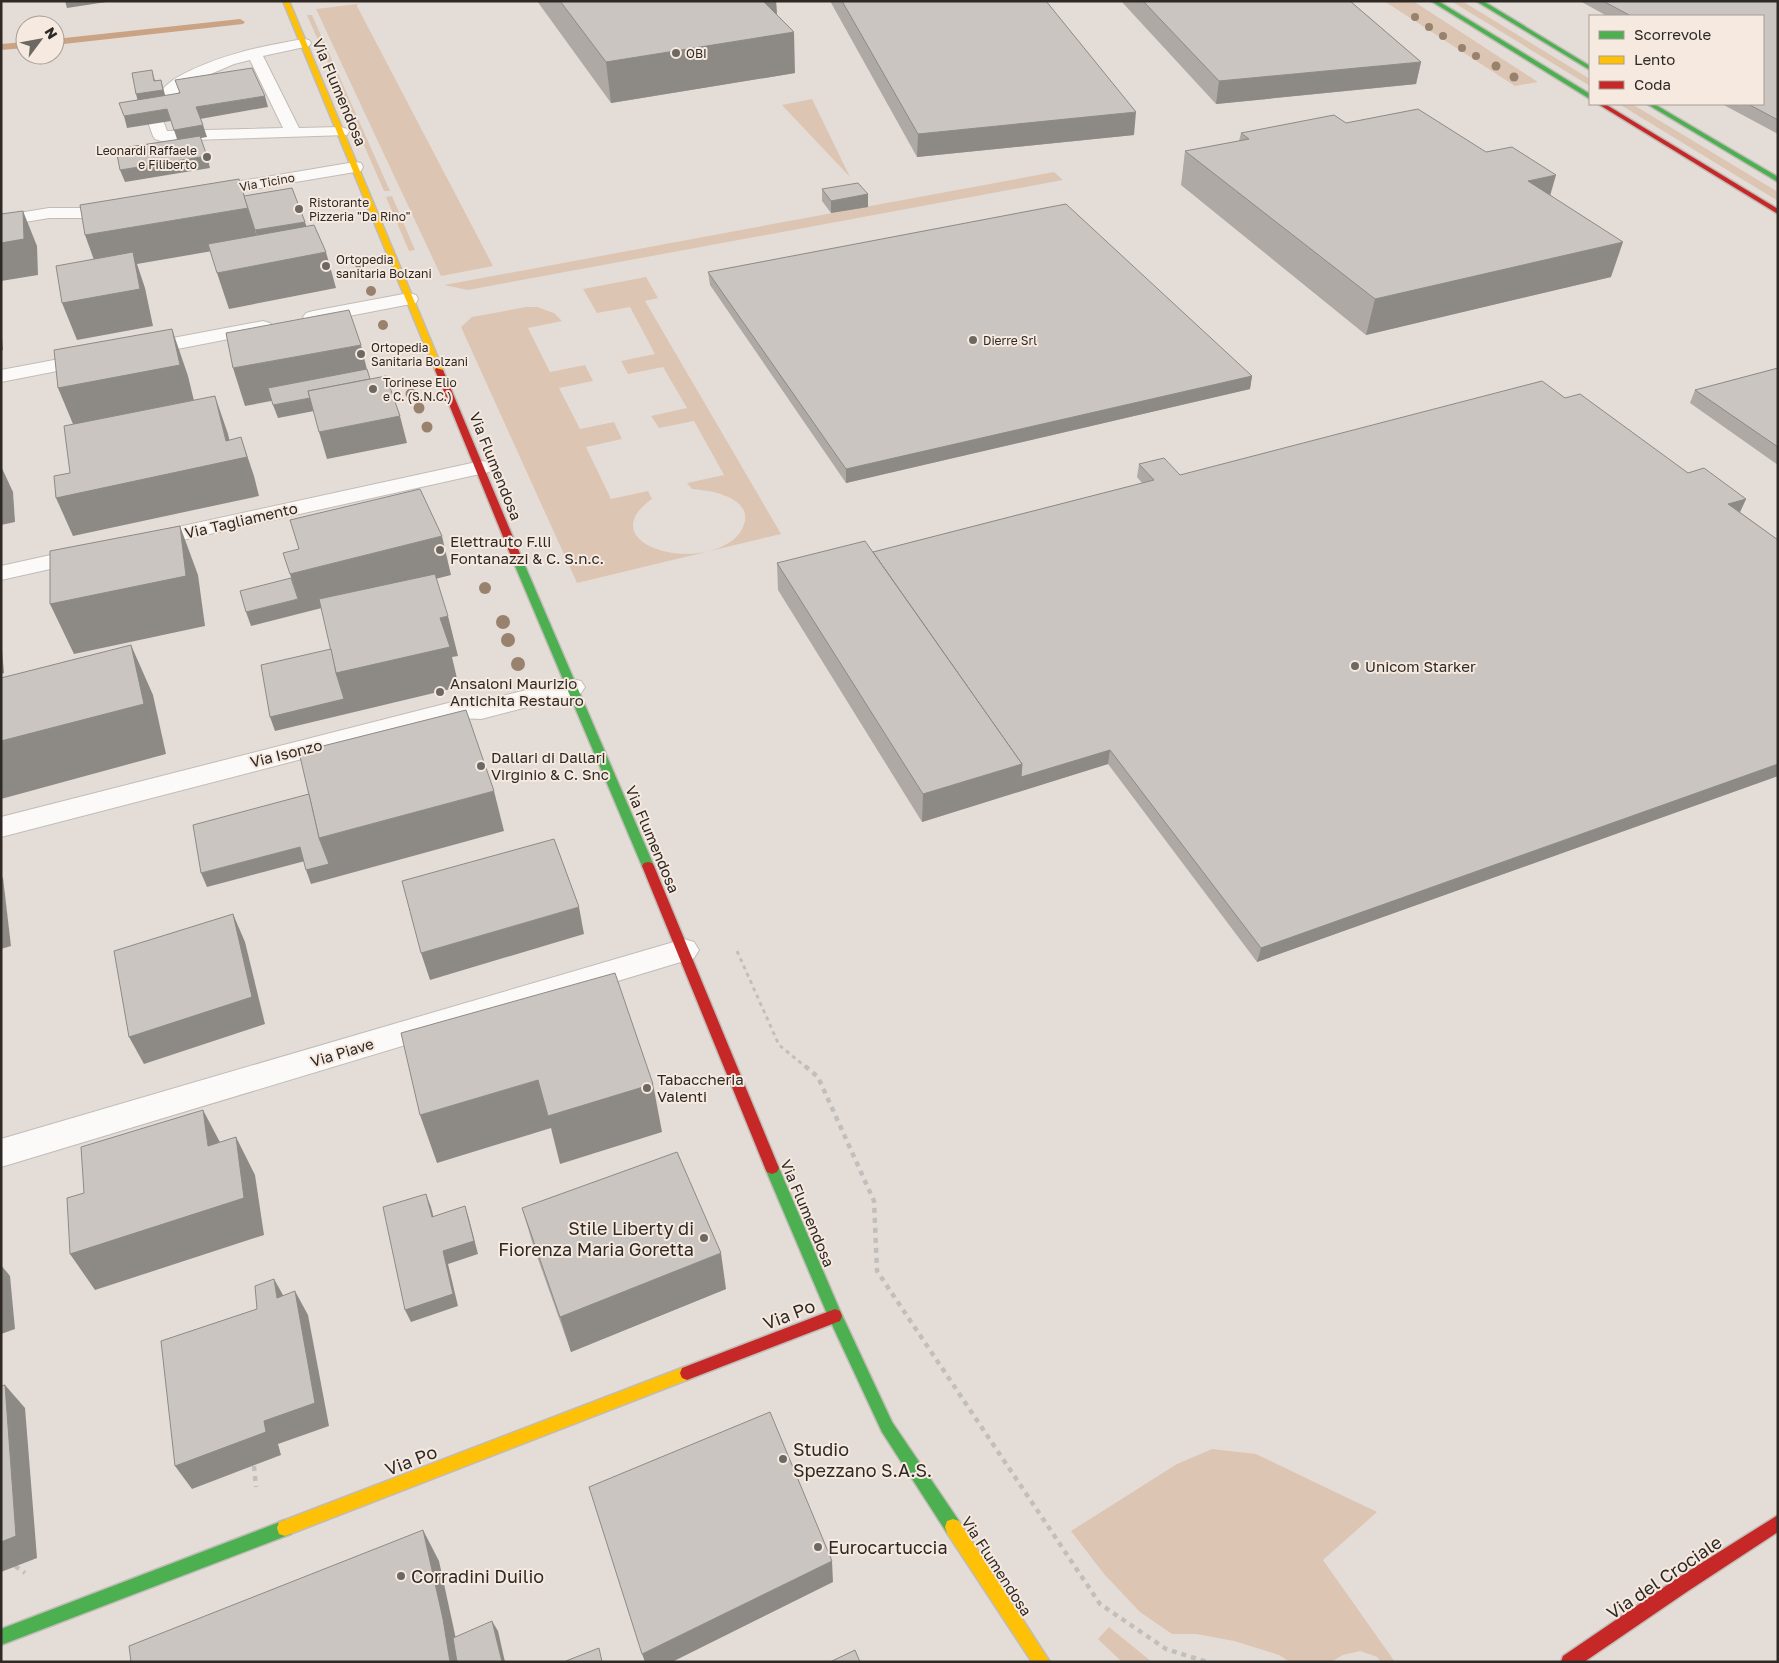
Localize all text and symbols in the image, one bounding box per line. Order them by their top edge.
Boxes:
north arrow [15,15,65,65]
legend [1589,15,1764,105]
text: N [41,24,61,42]
text: Scorrevole [1634,25,1711,43]
street label: Via Flumendosa [309,36,371,148]
place label: OBI [686,46,707,61]
marker: OBI [670,47,682,59]
text: Lento [1634,50,1675,68]
text: Coda [1634,75,1671,93]
place label: Leonardi Raffaele e Filiberto [96,143,197,172]
marker: Leonardi Raffaele e Filiberto [201,151,213,163]
street label: Via Ticino [238,170,296,194]
place label: Ristorante Pizzeria "Da Rino" [309,195,410,224]
marker: Ristorante Pizzeria "Da Rino" [293,203,305,215]
place label: Ortopedia sanitaria Bolzani [336,252,432,281]
marker: Ortopedia sanitaria Bolzani [320,260,332,272]
place label: Dierre Srl [983,333,1037,348]
marker: Dierre Srl [967,334,979,346]
place label: Ortopedia Sanitaria Bolzani [371,340,468,369]
marker: Ortopedia Sanitaria Bolzani [355,348,367,360]
place label: Torinese Elio e C. (S.N.C.) [383,375,457,404]
marker: Torinese Elio e C. (S.N.C.) [367,383,379,395]
street label: Via Flumendosa [466,409,526,523]
street label: Via Tagliamento [183,498,299,542]
place label: Elettrauto F.lli Fontanazzi & C. S.n.c. [450,532,604,567]
marker: Elettrauto F.lli Fontanazzi & C. S.n.c. [434,544,446,556]
place label: Unicom Starker [1365,657,1476,675]
marker: Unicom Starker [1349,660,1361,672]
place label: Ansaloni Maurizio Antichita Restauro [450,674,584,709]
marker: Ansaloni Maurizio Antichita Restauro [434,686,446,698]
street label: Via Isonzo [248,735,324,771]
place label: Dallari di Dallari Virginio & C. Snc [491,748,609,783]
marker: Dallari di Dallari Virginio & C. Snc [475,760,487,772]
street label: Via Flumendosa [622,783,684,895]
street label: Via Piave [308,1034,376,1070]
place label: Tabaccheria Valenti [657,1070,744,1105]
marker: Tabaccheria Valenti [641,1082,653,1094]
street label: Via Flumendosa [777,1157,839,1269]
place label: Stile Liberty di Fiorenza Maria Goretta [498,1217,694,1260]
marker: Stile Liberty di Fiorenza Maria Goretta [698,1232,710,1244]
street label: Via Po [760,1294,818,1334]
place label: Studio Spezzano S.A.S. [793,1438,932,1481]
street label: Via Po [382,1440,440,1480]
marker: Studio Spezzano S.A.S. [777,1453,789,1465]
street label: Via Flumendosa [958,1513,1036,1619]
street label: Via del Crociale [1602,1530,1726,1624]
place label: Eurocartuccia [828,1536,948,1558]
marker: Eurocartuccia [812,1541,824,1553]
place label: Corradini Duilio [411,1565,544,1587]
marker: Corradini Duilio [395,1570,407,1582]

